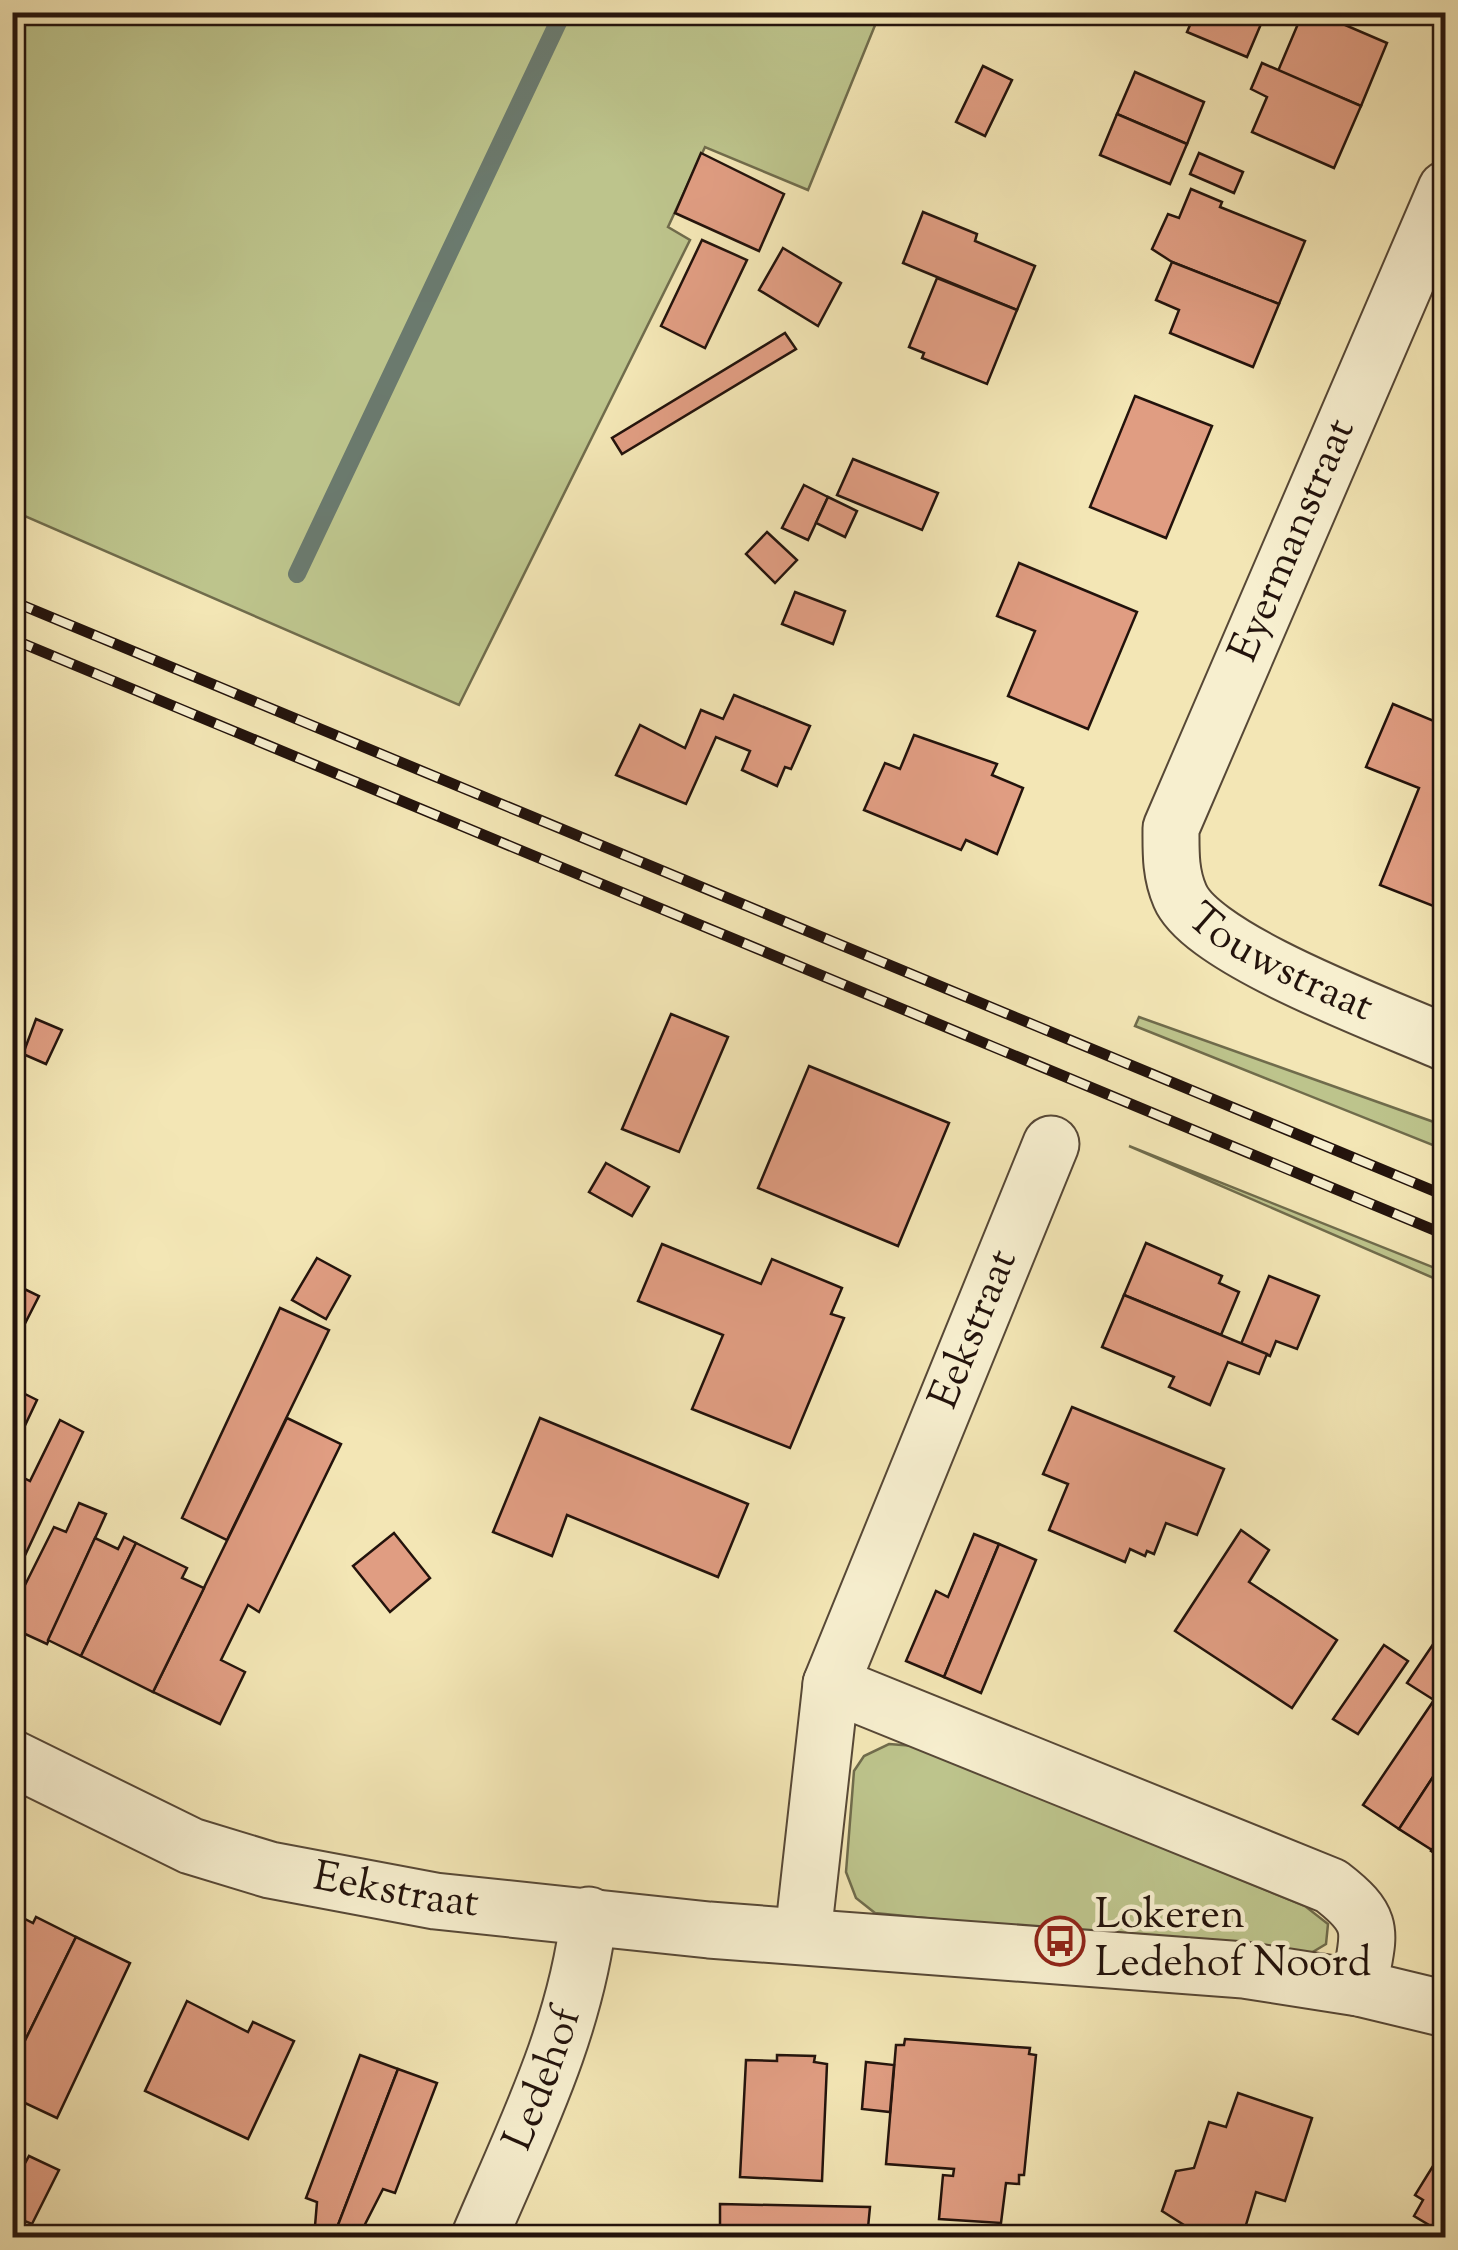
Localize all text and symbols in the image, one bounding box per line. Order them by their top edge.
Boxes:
street label: Eyermanstraat [1216,410,1372,672]
street label: Touwstraat [1172,891,1382,1039]
street label: Eekstraat [916,1241,1035,1418]
street label: Eekstraat [308,1849,482,1935]
place label: Lokeren Ledehof Noord [1095,1887,1372,1995]
bus stop icon: Lokeren Ledehof Noord [1034,1915,1086,1967]
street label: Ledehof [490,1998,599,2160]

